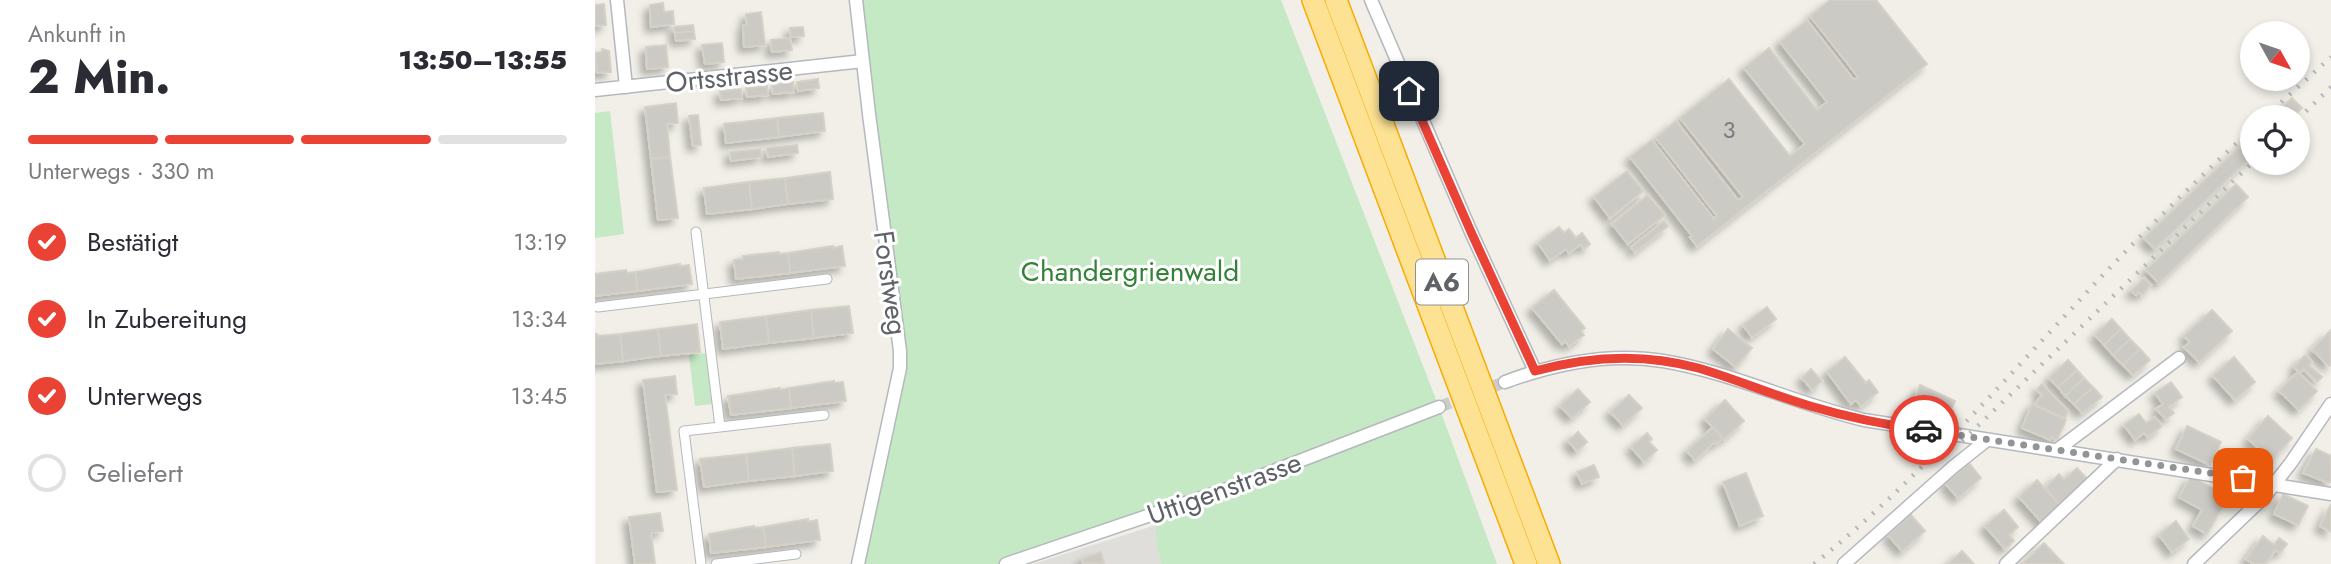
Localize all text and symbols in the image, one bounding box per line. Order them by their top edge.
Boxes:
text: Ankunft in [28,17,126,51]
north arrow [2240,21,2310,91]
map controls [2240,21,2310,175]
text: 13:50–13:55 [398,41,567,79]
text: 2 Min. [28,44,170,110]
street label: Ortsstrasse [663,49,795,104]
pin [1379,61,1439,121]
icon: home [1390,72,1428,110]
button: locate [2240,105,2310,175]
house number: 3 [1722,112,1736,147]
text: Unterwegs · 330 m [28,154,214,188]
icon: check [28,223,66,261]
text: Bestätigt [87,223,178,261]
text: 13:19 [514,225,567,259]
street label: Forstweg [863,228,918,338]
park label: Chandergrienwald [1021,251,1239,292]
road number: A6 [1416,260,1468,304]
icon: check [28,300,66,338]
text: In Zubereitung [87,300,247,338]
text: 13:34 [511,302,567,336]
icon: check [28,377,66,415]
text: Unterwegs [87,377,202,415]
text: 13:45 [511,379,567,413]
courier [1889,395,1959,465]
icon: car [1905,411,1943,449]
street label: Uttigenstrasse [1141,442,1307,535]
pin [2213,448,2273,508]
text: Geliefert [87,454,183,492]
icon: bag [2224,459,2262,497]

